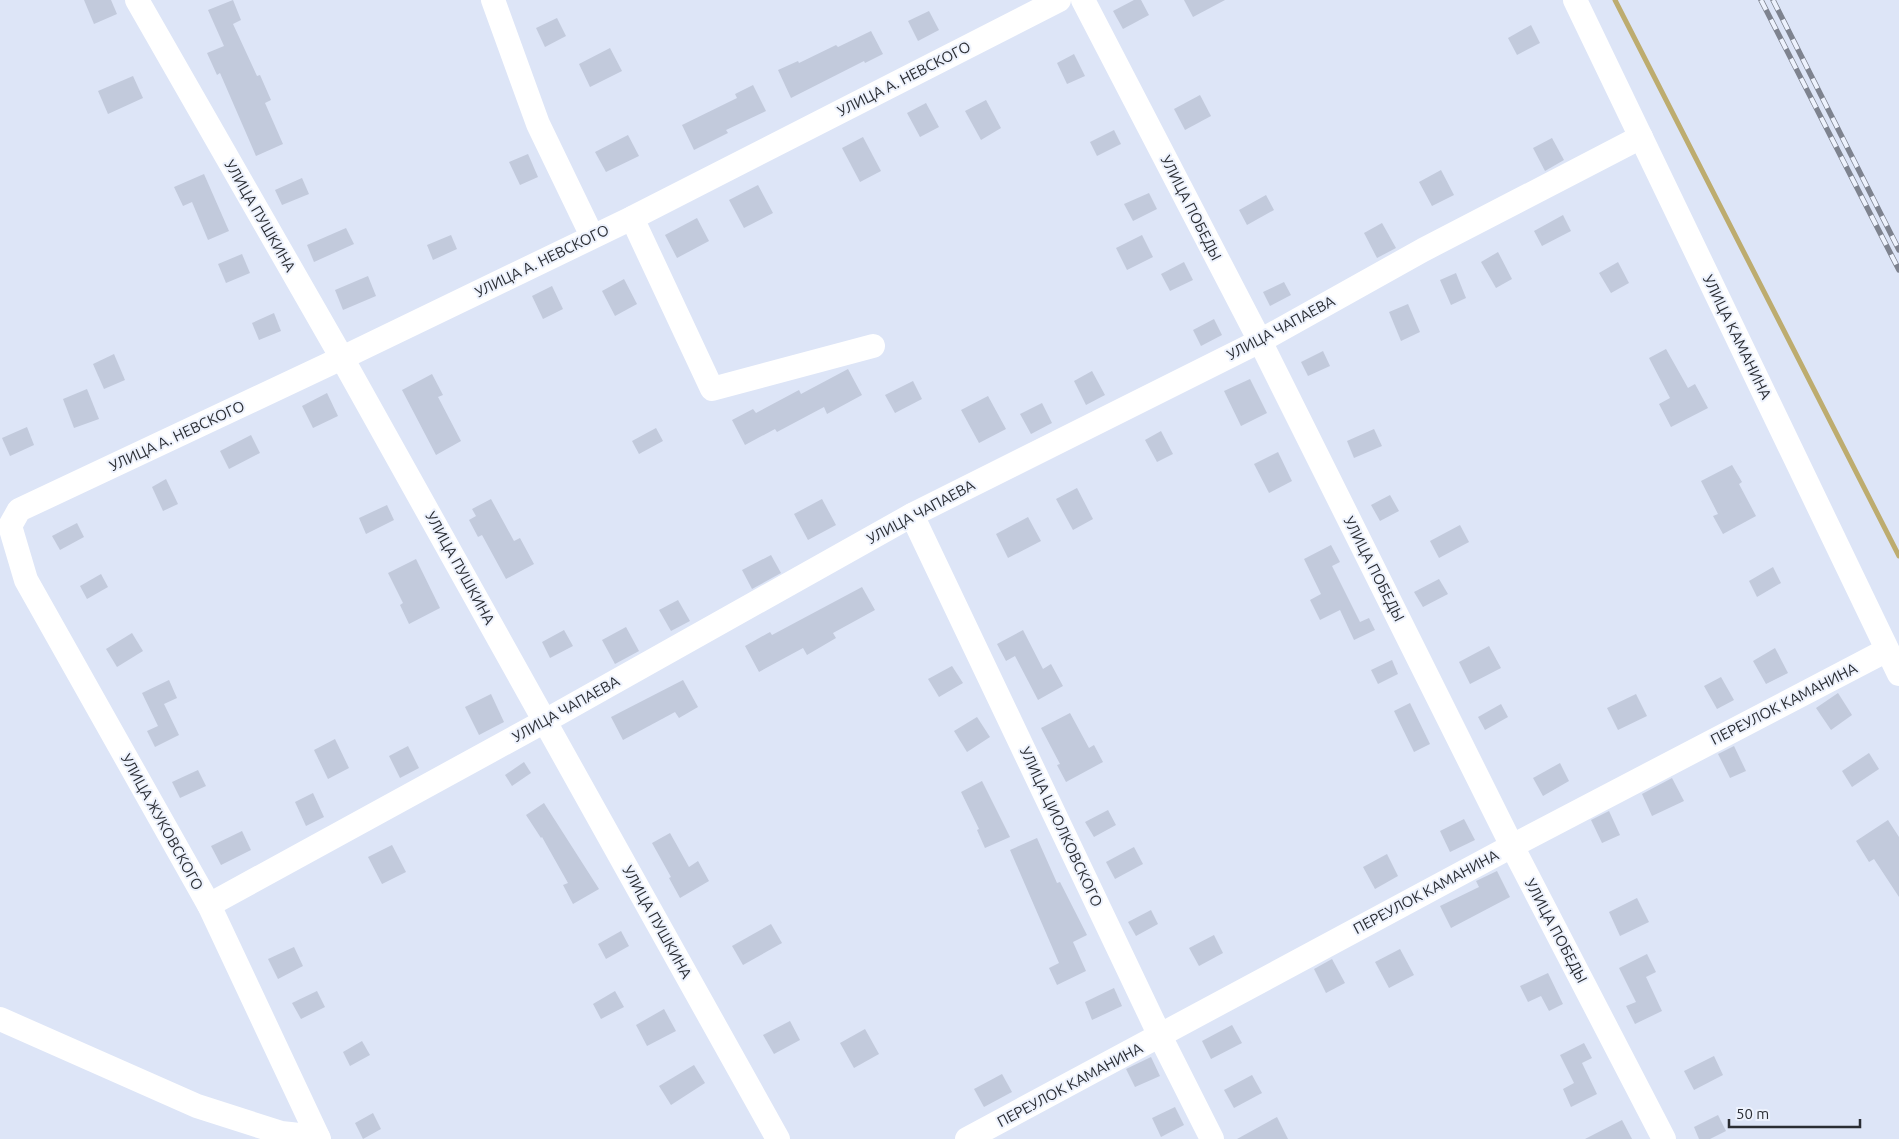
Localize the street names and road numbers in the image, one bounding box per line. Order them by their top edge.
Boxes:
street label: УЛИЦА А. НЕВСКОГО [834,38,973,119]
street label: УЛИЦА ПОБЕДЫ [1158,152,1225,263]
street label: УЛИЦА ПУШКИНА [221,157,299,275]
street label: УЛИЦА А. НЕВСКОГО [472,221,612,300]
street label: УЛИЦА КАМАНИНА [1700,272,1775,402]
street label: УЛИЦА ЧАПАЕВА [1224,292,1338,363]
street label: УЛИЦА А. НЕВСКОГО [107,397,247,474]
street label: УЛИЦА ЧАПАЕВА [864,476,978,547]
street label: УЛИЦА ПУШКИНА [422,508,499,627]
street label: УЛИЦА ПОБЕДЫ [1341,513,1408,624]
street label: ПЕРЕУЛОК КАМАНИНА [1708,659,1860,748]
street label: УЛИЦА ЧАПАЕВА [509,672,622,745]
street label: УЛИЦА ЦИОЛКОВСКОГО [1017,744,1106,909]
street label: УЛИЦА ЖУКОВСКОГО [118,751,207,893]
street label: ПЕРЕУЛОК КАМАНИНА [1350,846,1502,937]
street label: УЛИЦА ПУШКИНА [619,862,696,981]
street label: УЛИЦА ПОБЕДЫ [1522,876,1591,986]
street label: ПЕРЕУЛОК КАМАНИНА [994,1039,1146,1130]

